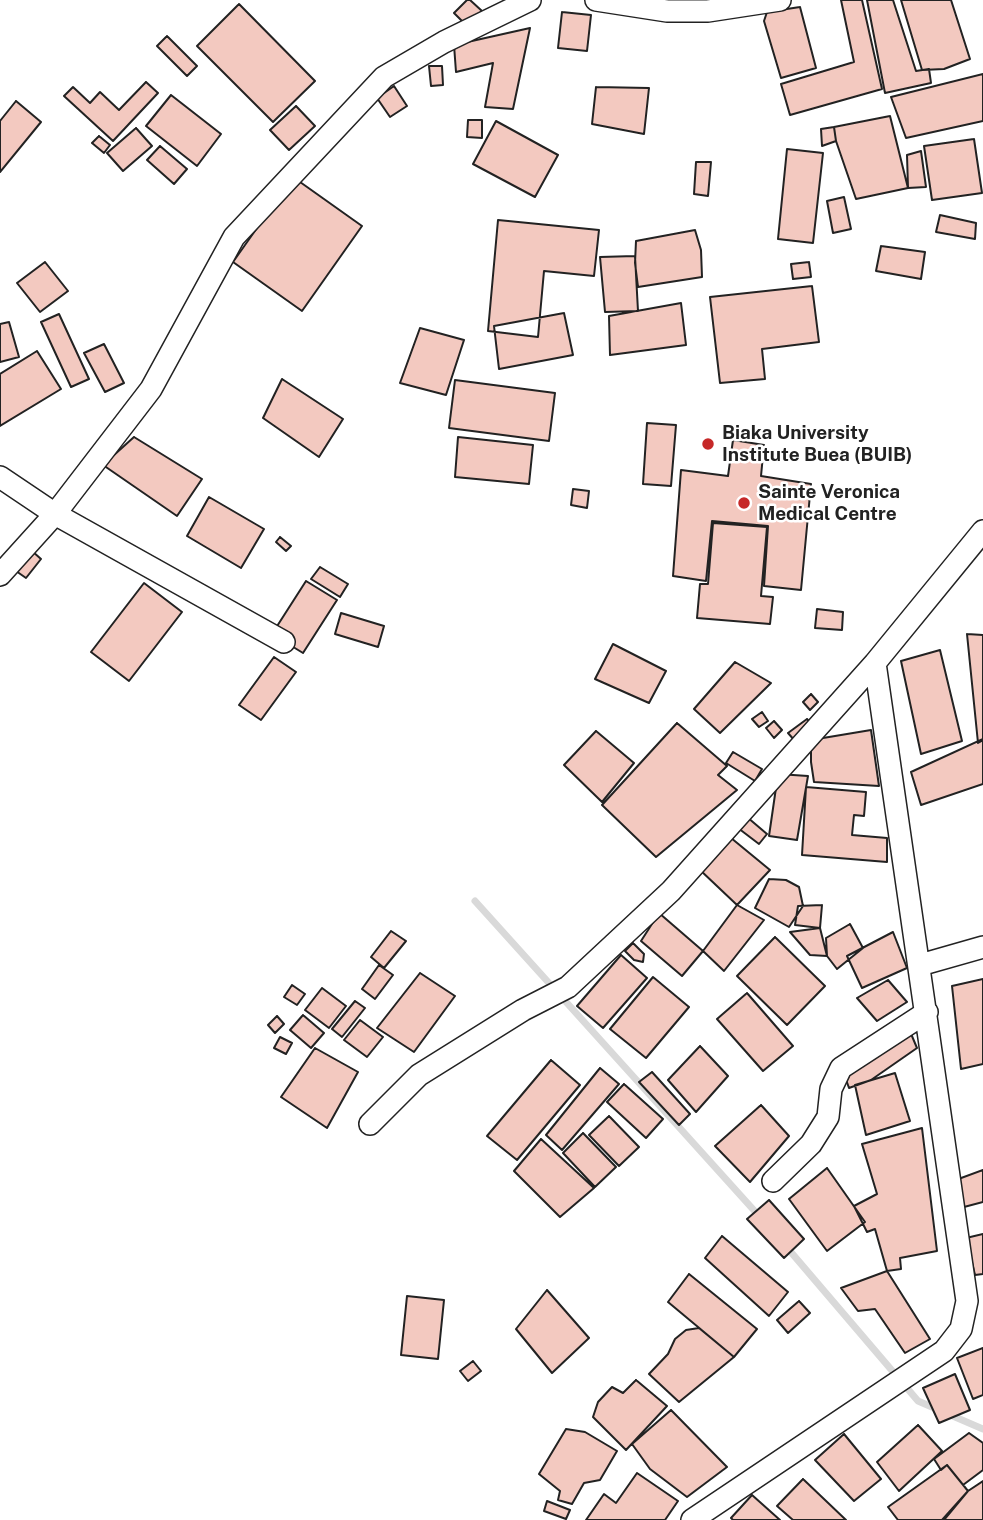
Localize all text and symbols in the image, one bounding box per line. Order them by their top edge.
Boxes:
place label: Biaka University Institute Buea (BUIB) [722,422,912,466]
marker: Biaka University Institute Buea (BUIB) [700,436,716,452]
place label: Sainte Veronica Medical Centre [758,481,900,525]
marker: Sainte Veronica Medical Centre [736,495,752,511]

